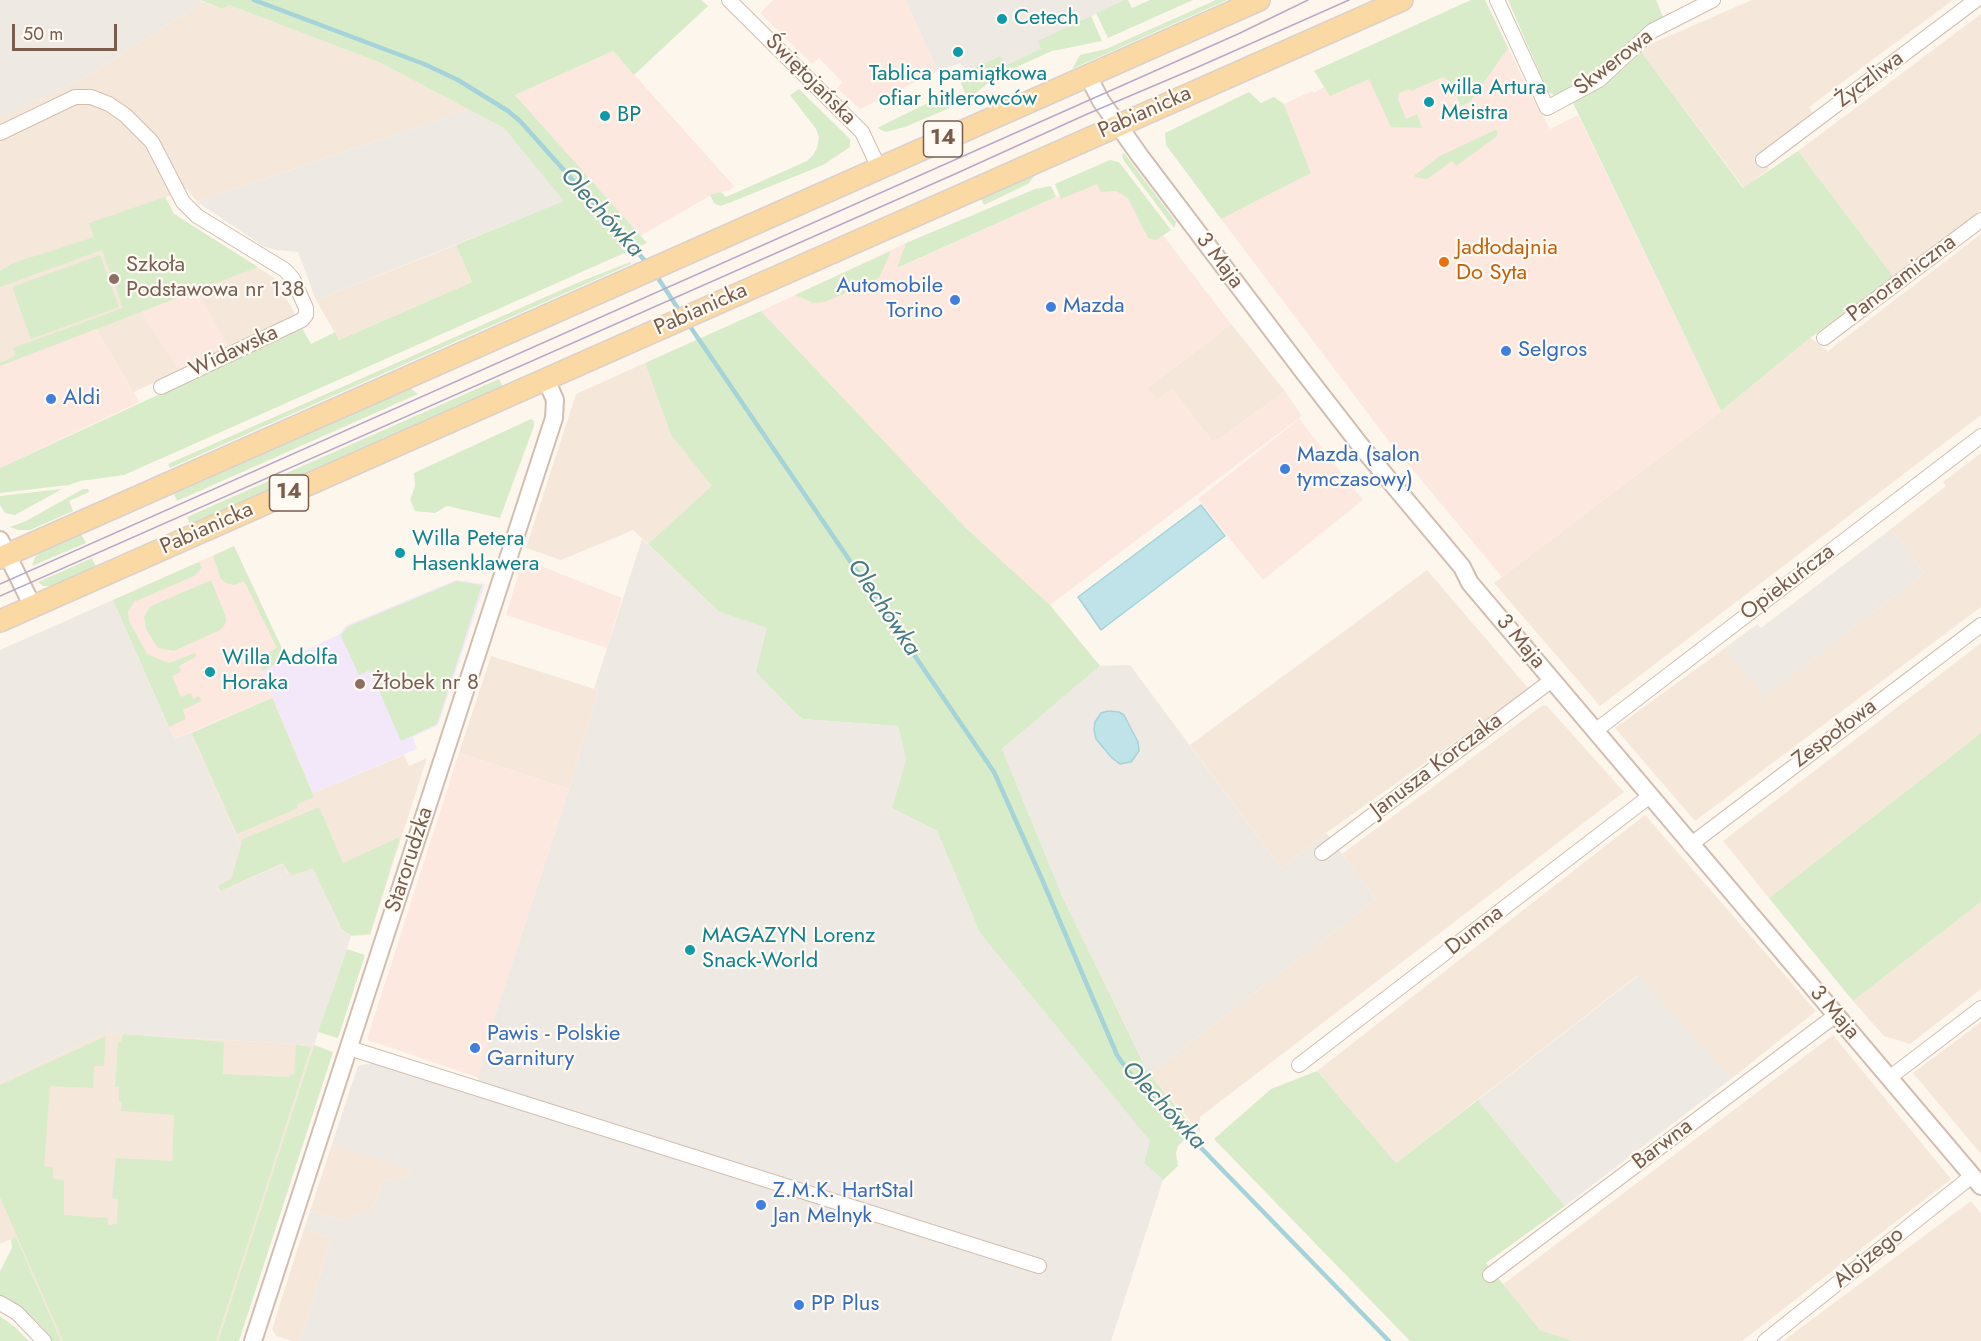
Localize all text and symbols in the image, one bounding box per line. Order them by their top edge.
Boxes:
place label: Cetech [1014,6,1079,32]
scale bar [15,12,120,50]
marker: Cetech [995,12,1009,26]
text: 50 m [23,21,63,47]
street label: Skwerowa [1569,24,1659,102]
street label: Świętojańska [759,29,861,131]
marker: Tablica pamiątkowa ofiar hitlerowców [951,45,965,59]
street label: Życzliwa [1831,46,1909,114]
place label: Tablica pamiątkowa ofiar hitlerowców [869,62,1047,113]
place label: willa Artura Meistra [1441,76,1546,128]
street label: Pabianicka [1094,81,1196,145]
marker: willa Artura Meistra [1422,95,1436,109]
place label: BP [617,103,641,129]
marker: BP [598,109,612,123]
road number: 14 [924,121,962,157]
water label: Olechówka [553,162,649,264]
street label: 3 Maja [1189,228,1249,294]
street label: Panoramiczna [1842,230,1962,328]
place label: Jadłodajnia Do Syta [1456,236,1558,288]
place label: Szkoła Podstawowa nr 138 [126,253,305,304]
marker: Jadłodajnia Do Syta [1437,255,1451,269]
marker: Szkoła Podstawowa nr 138 [107,272,121,286]
place label: Automobile Torino [836,274,943,326]
street label: Pabianicka [650,278,752,342]
marker: Automobile Torino [948,293,962,307]
place label: Mazda [1063,294,1125,320]
marker: Mazda [1044,300,1058,314]
street label: Widawska [186,320,282,384]
place label: Selgros [1518,338,1587,364]
marker: Selgros [1499,344,1513,358]
place label: Aldi [63,386,101,412]
marker: Aldi [44,392,58,406]
place label: Mazda (salon tymczasowy) [1297,443,1420,494]
marker: Mazda (salon tymczasowy) [1278,462,1292,476]
road number: 14 [270,475,308,511]
street label: Pabianicka [156,497,258,561]
place label: Willa Petera Hasenklawera [412,527,539,578]
street label: Opiekuńcza [1736,539,1840,627]
marker: Willa Petera Hasenklawera [393,546,407,560]
water label: Olechówka [840,554,926,662]
street label: 3 Maja [1490,609,1550,675]
place label: Willa Adolfa Horaka [222,646,338,698]
marker: Willa Adolfa Horaka [203,665,217,679]
place label: Żłobek nr 8 [372,671,479,697]
marker: Żłobek nr 8 [353,677,367,691]
street label: Zespołowa [1788,694,1882,774]
street label: Janusza Korczaka [1366,708,1508,824]
street label: Starorudzka [381,804,439,916]
street label: Dumna [1441,900,1509,962]
place label: MAGAZYN Lorenz Snack-World [702,924,875,975]
marker: MAGAZYN Lorenz Snack-World [683,943,697,957]
street label: 3 Maja [1803,981,1865,1045]
place label: Pawis - Polskie Garnitury [487,1022,620,1074]
marker: Pawis - Polskie Garnitury [468,1041,482,1055]
water label: Olechówka [1115,1056,1211,1156]
street label: Barwna [1628,1114,1698,1176]
place label: Z.M.K. HartStal Jan Melnyk [773,1179,914,1230]
marker: Z.M.K. HartStal Jan Melnyk [754,1198,768,1212]
street label: Alojzego [1829,1222,1909,1294]
place label: PP Plus [811,1292,879,1318]
marker: PP Plus [792,1298,806,1312]

